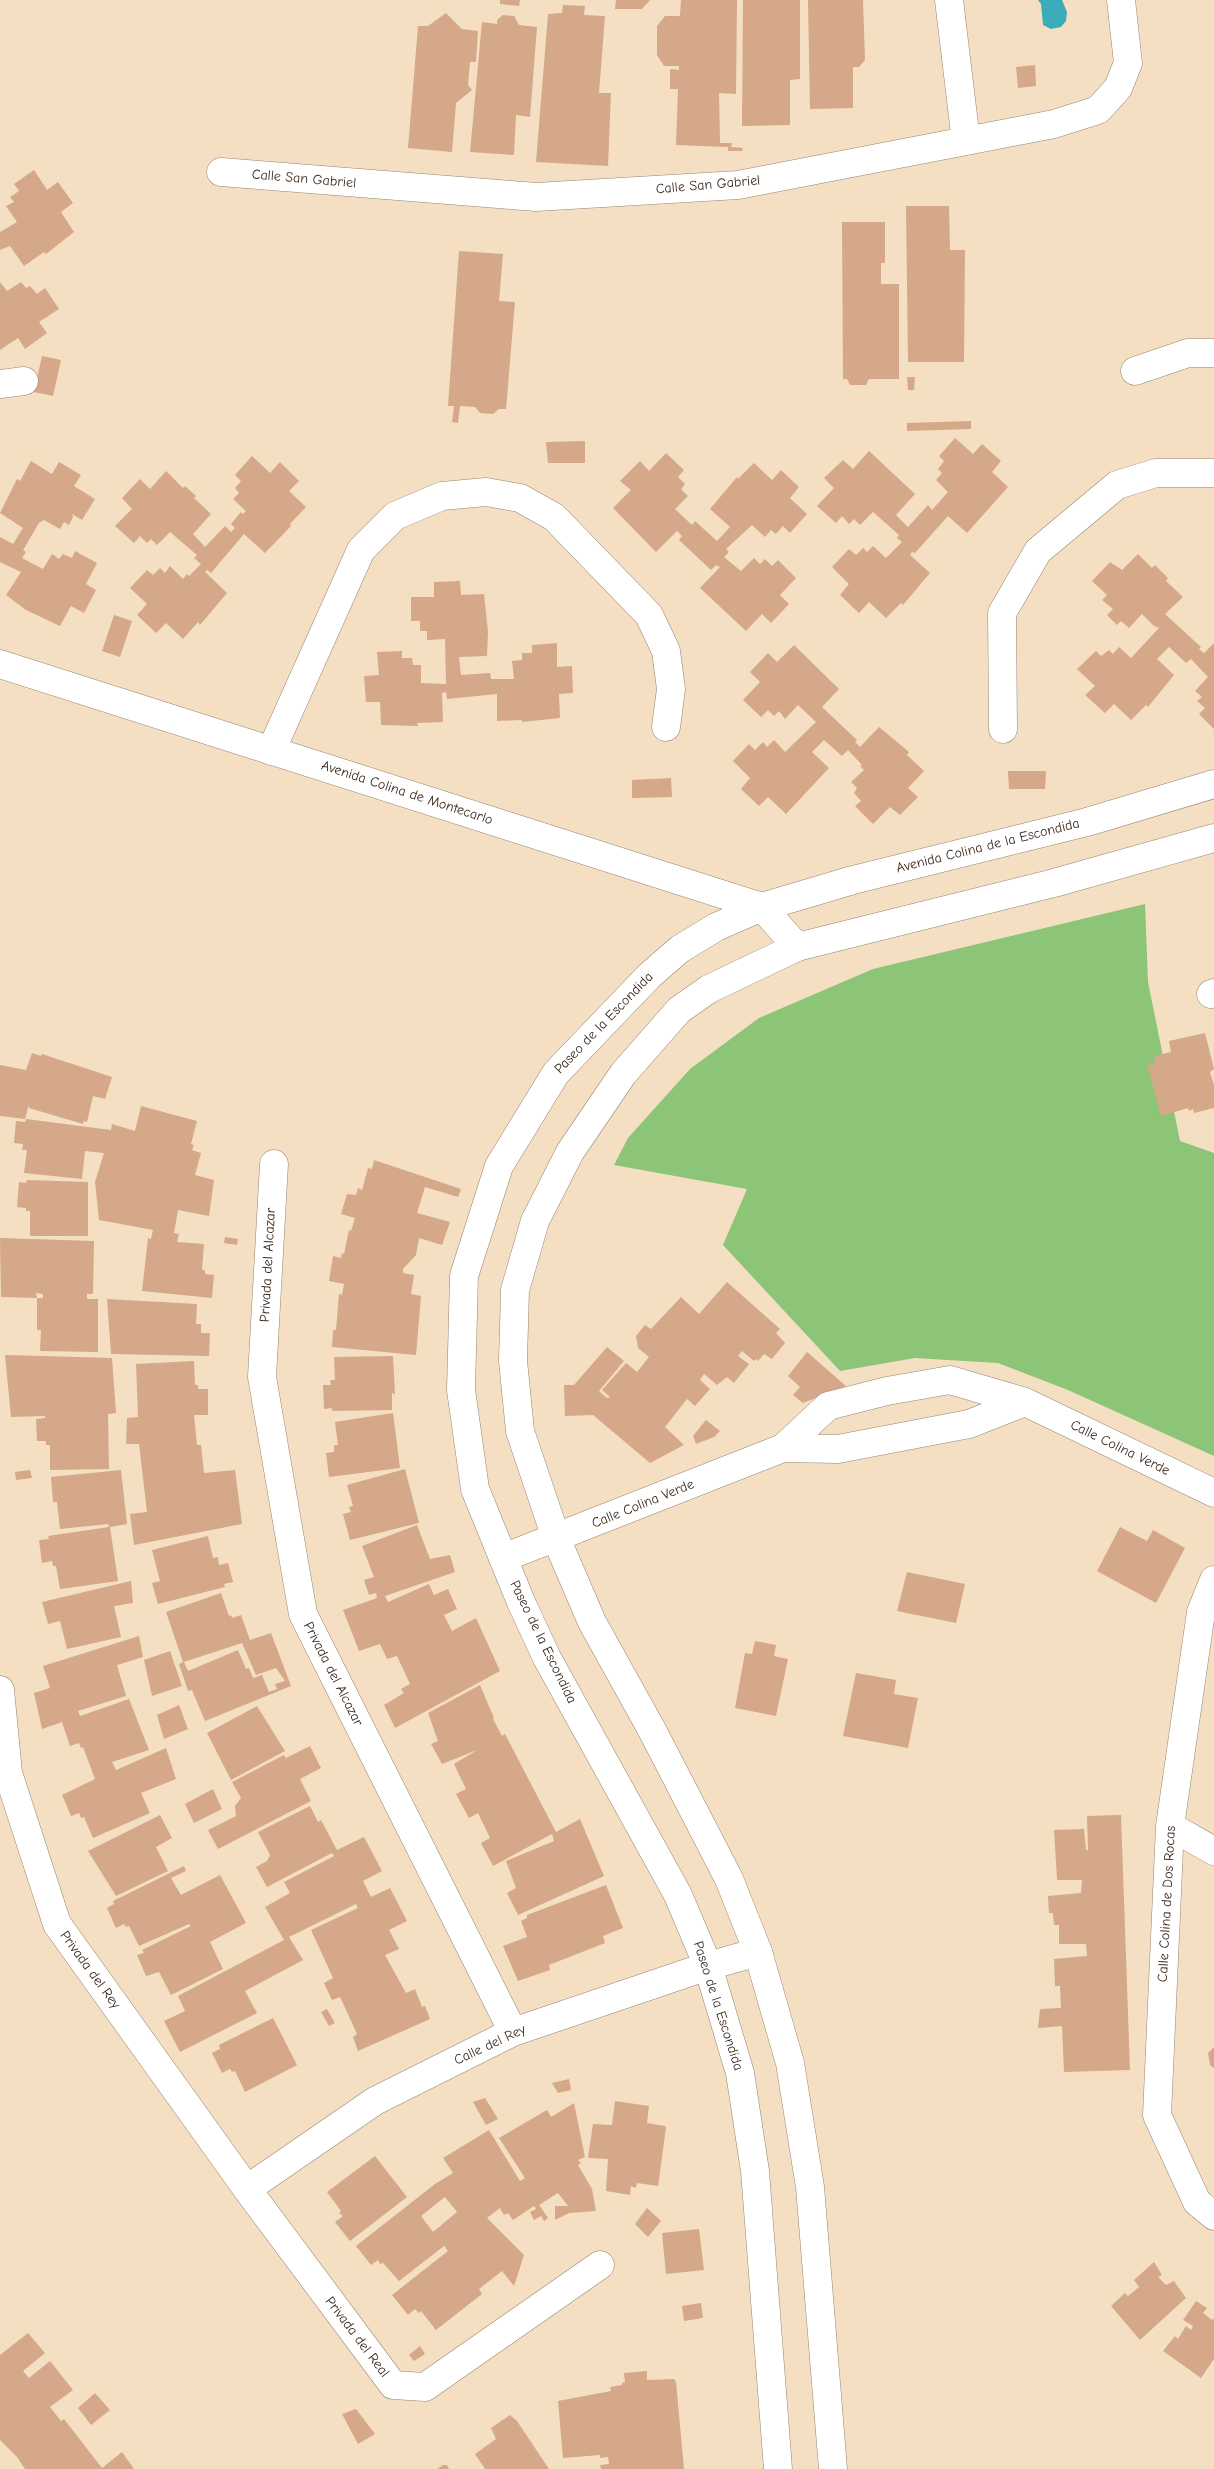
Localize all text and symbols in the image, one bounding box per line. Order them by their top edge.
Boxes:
street label: Calle San Gabriel [251,166,357,192]
street label: Calle San Gabriel [655,172,761,198]
street label: Avenida Colina de Montecarlo [319,757,495,829]
street label: Avenida Colina de la Escondida [895,815,1081,877]
street label: Paseo de la Escondida [551,969,657,1077]
street label: Privada del Alcazar [257,1207,279,1323]
street label: Calle Colina Verde [1067,1417,1173,1479]
street label: Calle Colina Verde [589,1476,697,1532]
street label: Paseo de la Escondida [506,1578,580,1706]
street label: Privada del Alcazar [300,1619,366,1729]
street label: Calle Colina de Dos Rocas [1155,1825,1179,1983]
street label: Privada del Rey [56,1928,124,2012]
street label: Paseo de la Escondida [689,1939,747,2073]
street label: Calle del Rey [451,2021,529,2069]
street label: Privada del Real [321,2293,393,2381]

